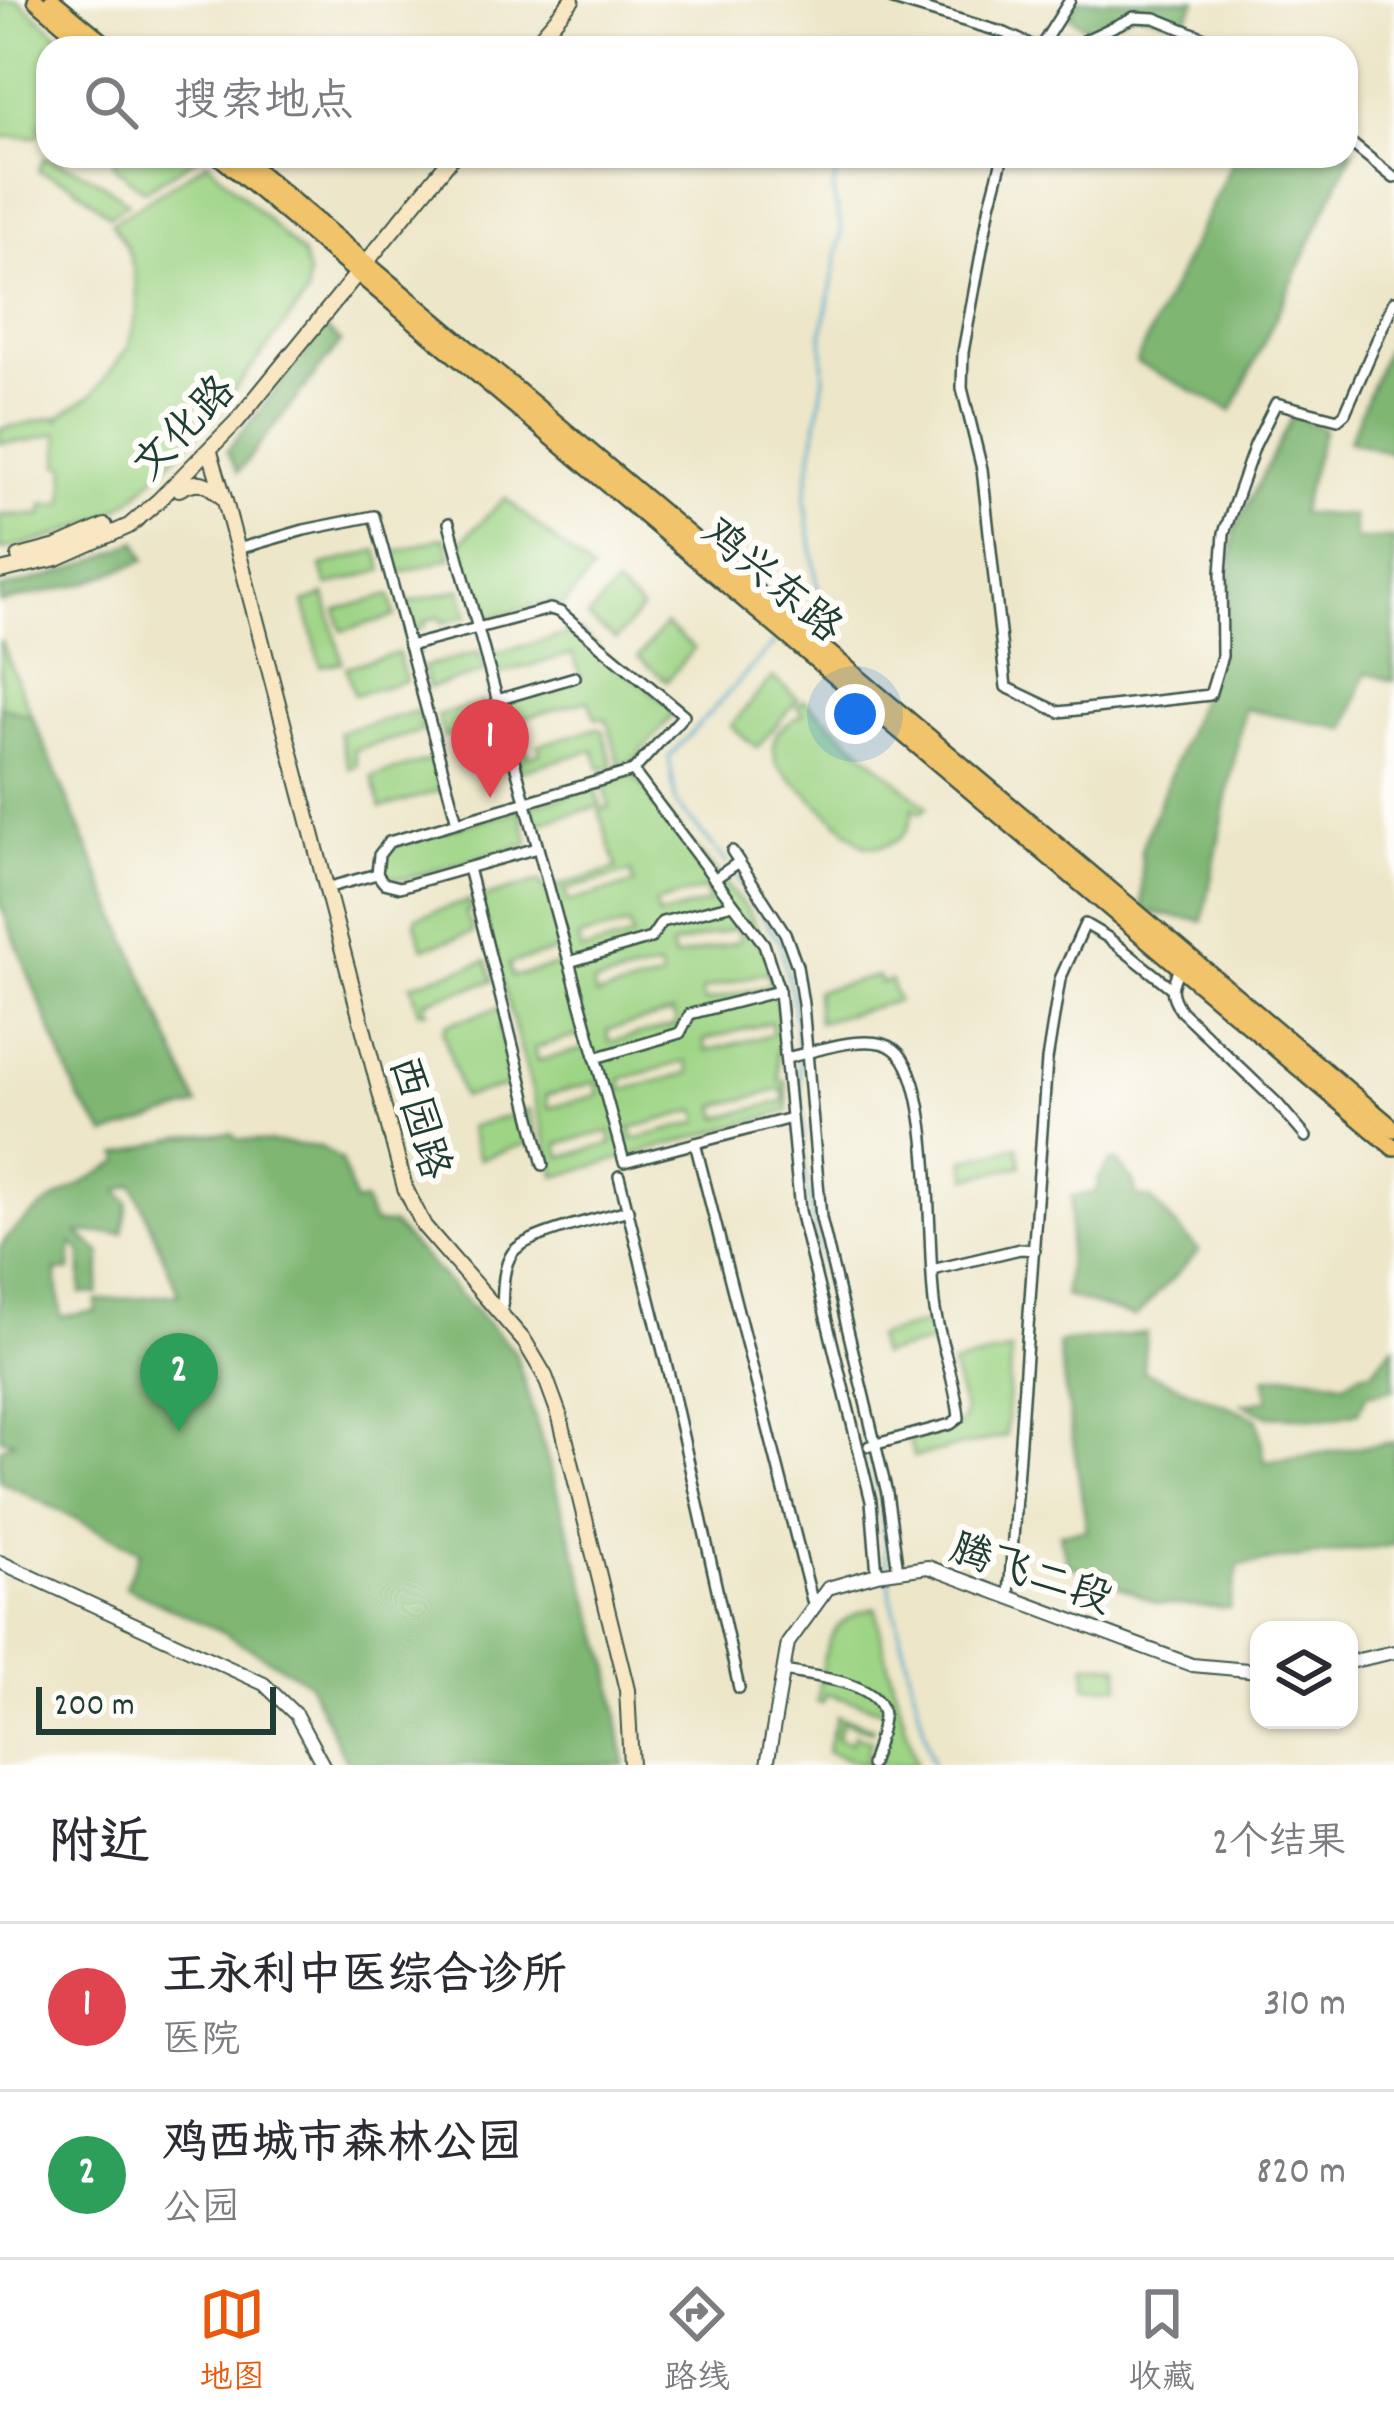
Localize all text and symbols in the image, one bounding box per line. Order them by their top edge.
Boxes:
search box [36,36,1358,168]
icon: search [78,69,144,135]
text: 搜索地点 [174,73,354,137]
street label: 文化路 [122,365,252,497]
street label: 鸡兴东路 [686,506,853,660]
your location [825,684,885,744]
pin: 1 [451,699,529,798]
street label: 西园路 [369,1050,461,1188]
pin: 2 [140,1333,218,1432]
street label: 腾飞二段 [941,1522,1119,1633]
map controls [1250,1621,1358,1729]
button: layers [1250,1621,1358,1729]
scale bar [36,1681,276,1734]
text: 200 m [54,1684,135,1731]
text: 附近 [48,1811,150,1883]
text: 2个结果 [1212,1818,1346,1873]
text: 王永利中医综合诊所 [162,1947,567,2011]
text: 1 [83,1979,91,2034]
text: 310 m [1263,1979,1346,2034]
text: 医院 [162,2016,240,2071]
text: 鸡西城市森林公园 [162,2115,522,2179]
text: 2 [78,2147,96,2202]
text: 820 m [1256,2147,1346,2202]
text: 公园 [162,2184,240,2239]
tab: 地图 [199,2281,265,2404]
tab: 路线 [664,2281,730,2404]
tab: 收藏 [1129,2281,1195,2404]

